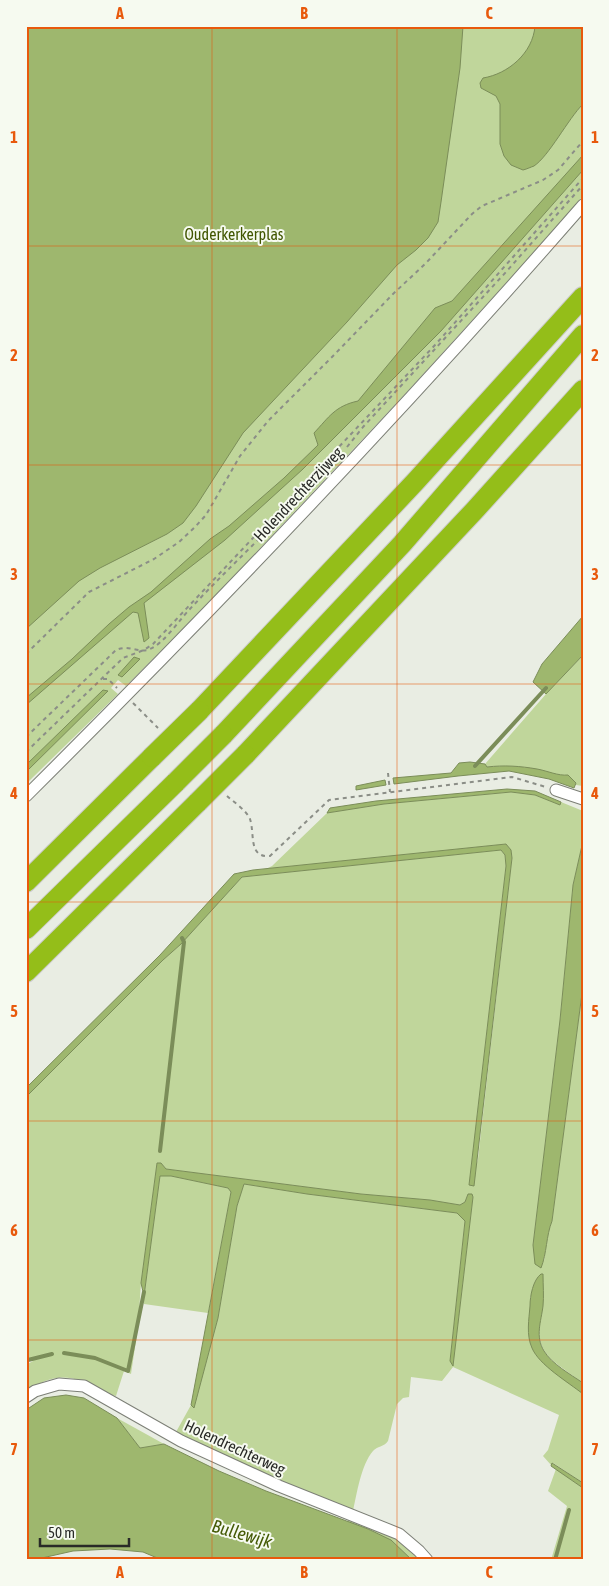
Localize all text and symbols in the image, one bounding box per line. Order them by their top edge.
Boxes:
text: A [115,4,124,22]
text: B [300,4,308,22]
text: C [485,4,493,22]
text: 1 [10,128,18,146]
text: 1 [591,128,599,146]
park label: Ouderkerkerplas [185,225,284,244]
text: 2 [10,346,18,364]
text: 2 [591,346,599,364]
street label: Holendrechterzijweg [250,443,347,546]
text: 3 [10,565,18,583]
text: 3 [591,565,599,583]
text: 4 [9,784,18,802]
text: 4 [590,784,599,802]
text: 5 [10,1002,18,1020]
text: 5 [591,1002,599,1020]
text: 6 [10,1221,18,1239]
text: 6 [591,1221,599,1239]
street label: Holendrechterweg [181,1416,288,1479]
text: 7 [10,1440,18,1458]
text: 7 [591,1440,599,1458]
water label: Bullewijk [210,1515,276,1552]
scale bar [40,1516,129,1548]
text: 50 m [48,1524,75,1541]
text: A [115,1563,124,1581]
text: B [300,1563,308,1581]
text: C [485,1563,493,1581]

